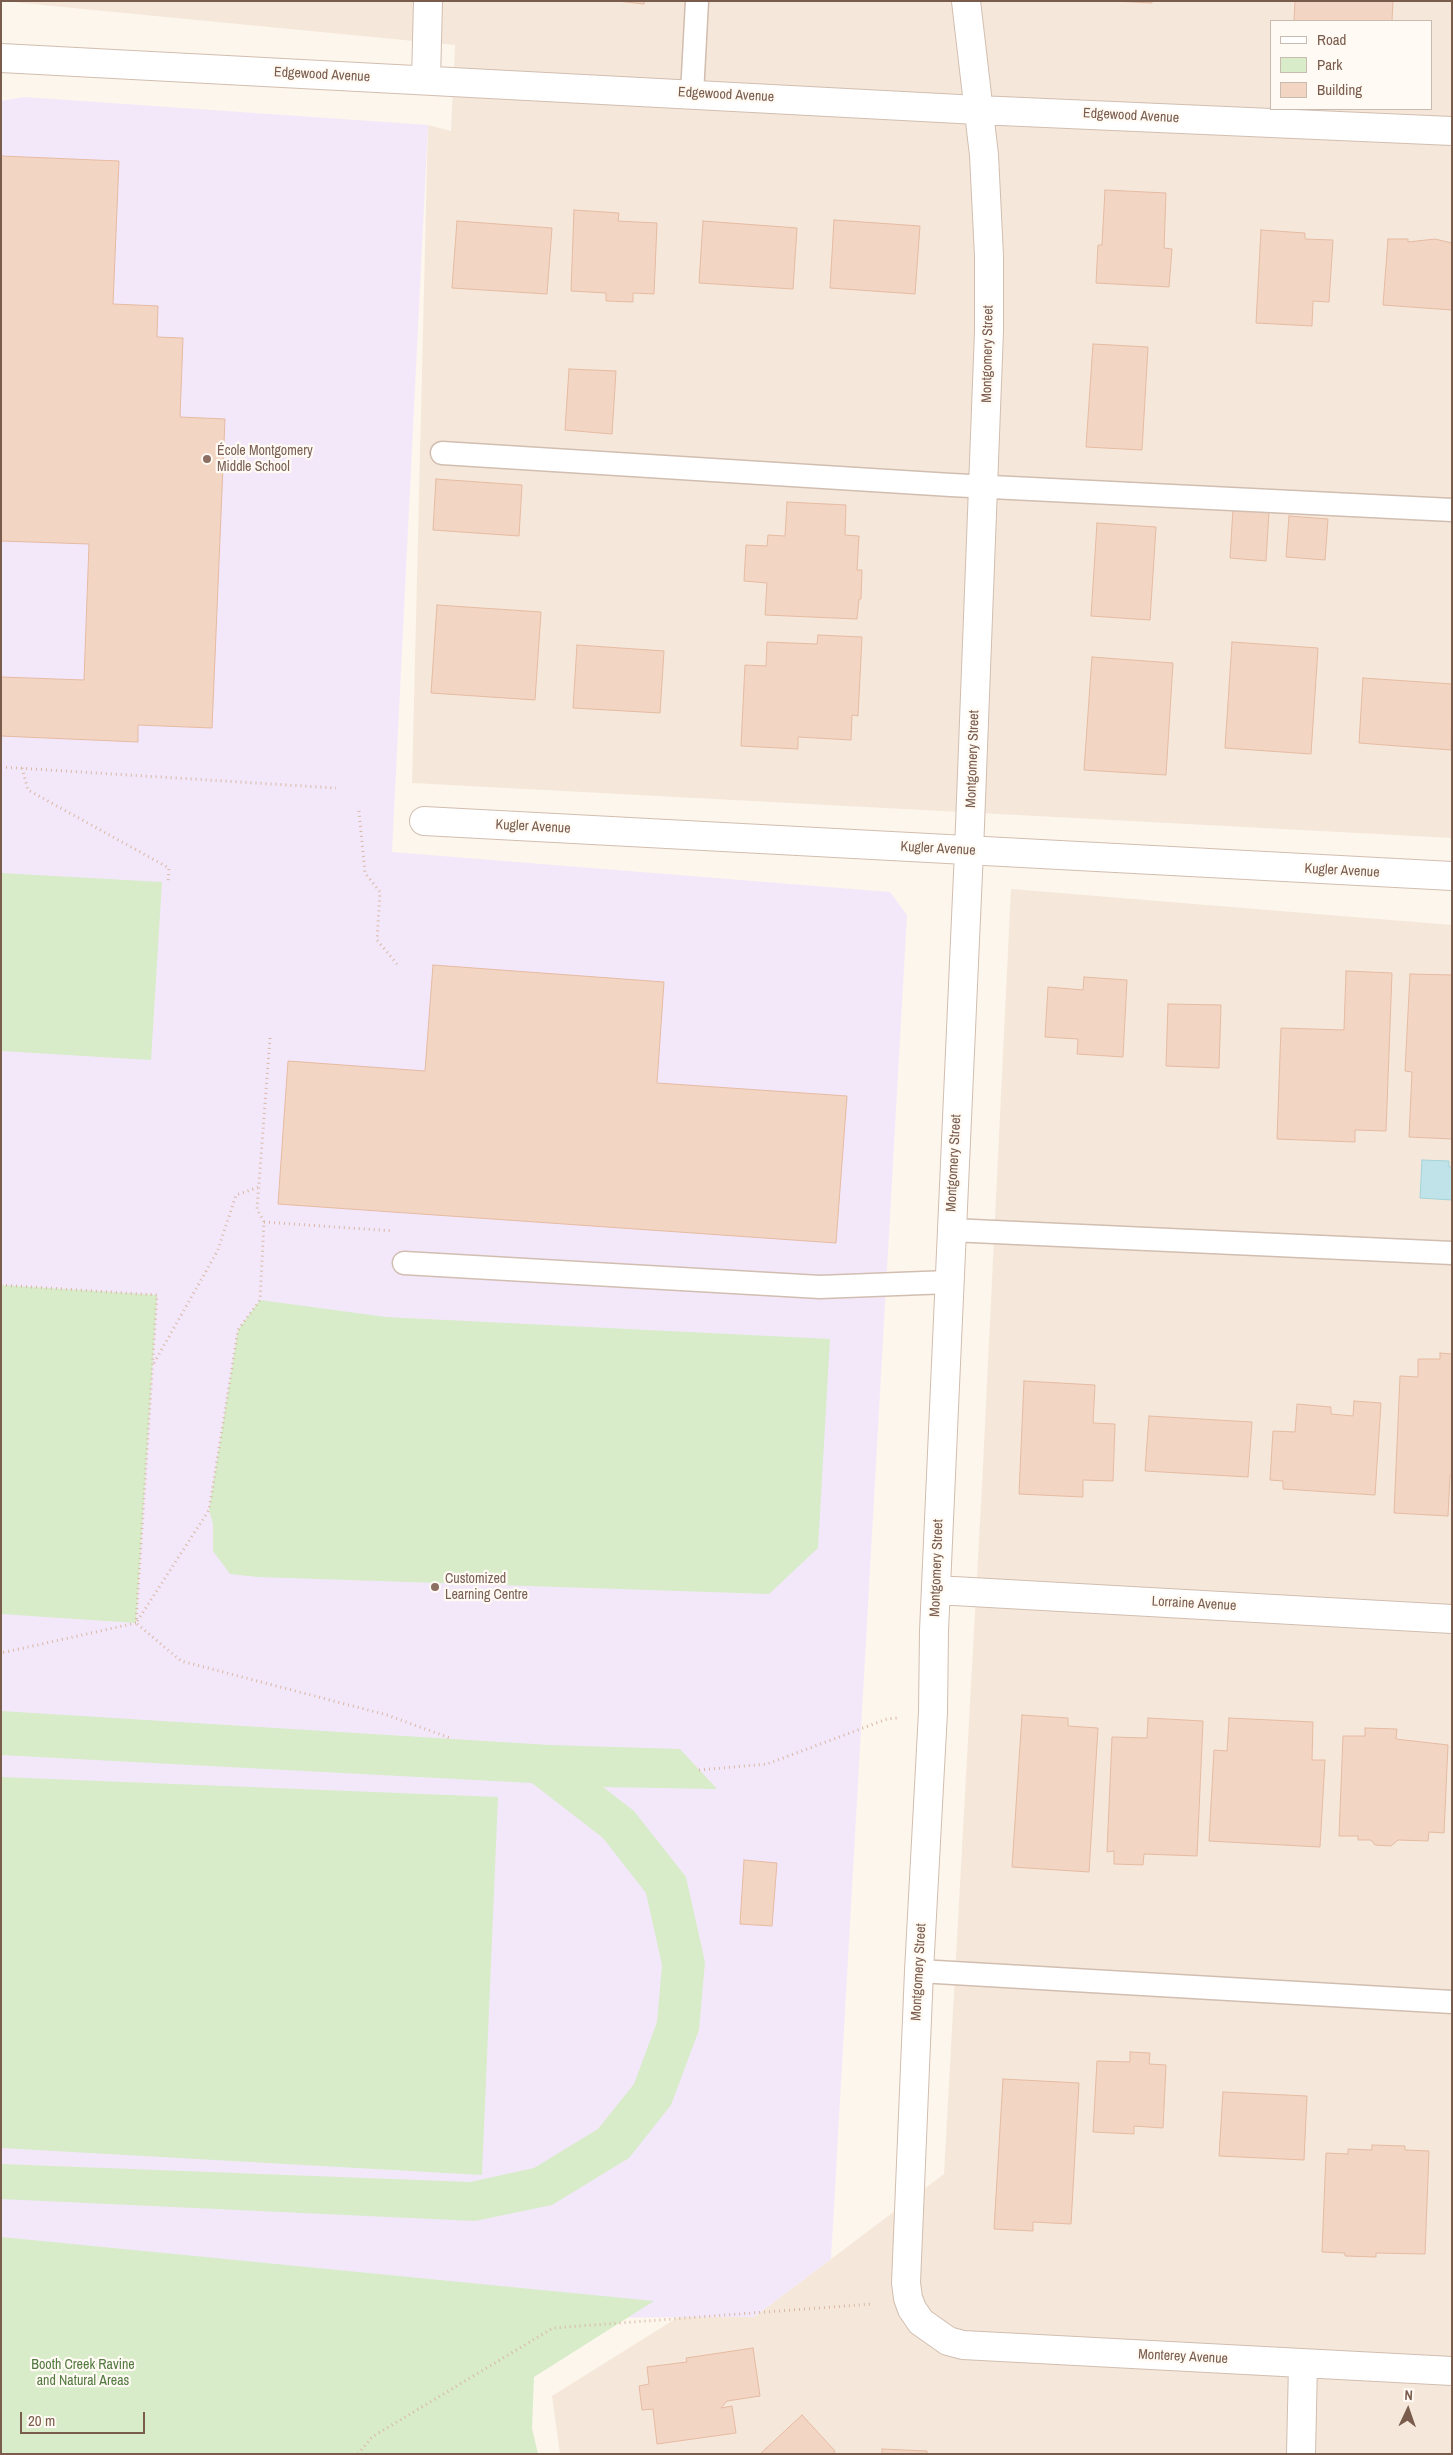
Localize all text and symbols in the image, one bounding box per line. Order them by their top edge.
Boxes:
legend [1270,20,1433,110]
text: Road [1317,29,1346,50]
text: Park [1317,54,1342,75]
street label: Edgewood Avenue [274,64,370,86]
text: Building [1317,79,1362,100]
street label: Edgewood Avenue [678,84,774,106]
street label: Edgewood Avenue [1083,105,1179,127]
street label: Montgomery Street [979,305,997,403]
place label: École Montgomery Middle School [217,443,313,476]
marker: École Montgomery Middle School [201,453,213,465]
street label: Montgomery Street [963,710,983,808]
street label: Kugler Avenue [495,817,571,837]
street label: Kugler Avenue [900,839,976,859]
street label: Kugler Avenue [1304,861,1380,881]
street label: Montgomery Street [943,1114,965,1212]
street label: Montgomery Street [927,1519,947,1617]
place label: Customized Learning Centre [445,1571,528,1604]
marker: Customized Learning Centre [429,1581,441,1593]
street label: Lorraine Avenue [1151,1593,1237,1615]
street label: Montgomery Street [908,1923,930,2021]
street label: Monterey Avenue [1138,2346,1228,2368]
park label: Booth Creek Ravine and Natural Areas [31,2357,135,2390]
north arrow [1383,2385,1433,2435]
text: N [1404,2386,1413,2404]
scale bar [22,2402,148,2434]
text: 20 m [28,2410,55,2431]

